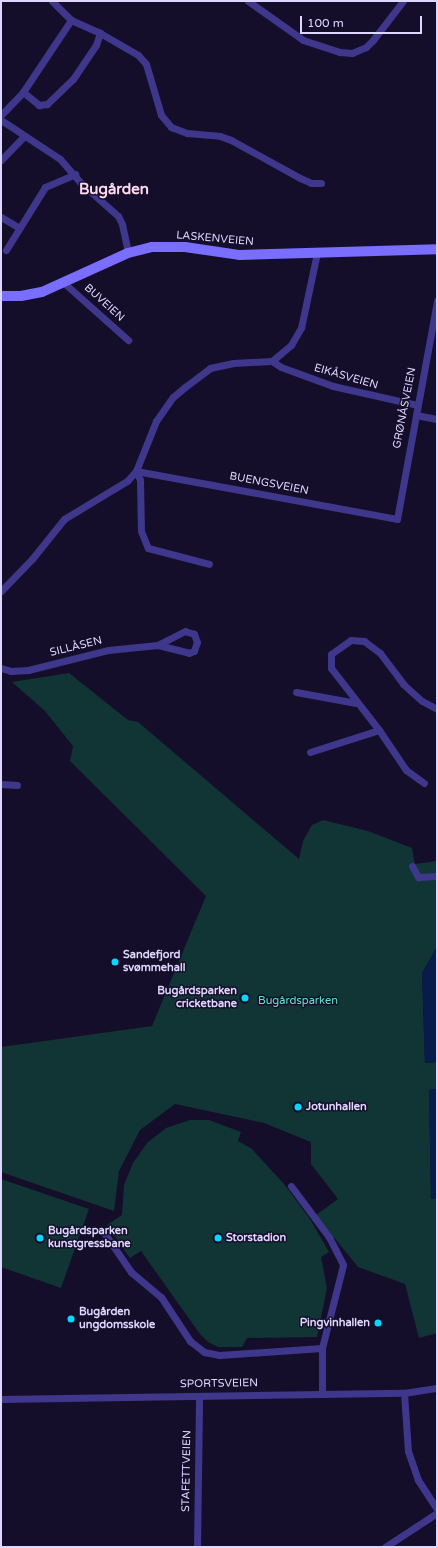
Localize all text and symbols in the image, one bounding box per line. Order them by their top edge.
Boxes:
scale bar [302,8,424,34]
text: 100 m [307,16,344,30]
district label: Bugården [79,181,149,199]
street label: LASKENVEIEN [176,229,254,249]
street label: BUVEIEN [81,282,127,324]
street label: EIKÅSVEIEN [313,362,379,392]
street label: GRØNÅSVEIEN [391,366,419,450]
street label: BUENGSVEIEN [228,470,310,498]
street label: SILLÅSEN [49,634,103,660]
place label: Sandefjord svømmehall [123,949,185,975]
marker: Sandefjord svømmehall [110,957,120,967]
place label: Bugårdsparken cricketbane [157,985,237,1011]
marker: Bugårdsparken cricketbane [240,993,250,1003]
park label: Bugårdsparken [258,994,338,1008]
place label: Jotunhallen [306,1100,367,1114]
marker: Jotunhallen [293,1102,303,1112]
place label: Bugårdsparken kunstgressbane [48,1225,131,1251]
place label: Storstadion [226,1231,286,1245]
marker: Bugårdsparken kunstgressbane [35,1233,45,1243]
marker: Storstadion [213,1233,223,1243]
place label: Bugården ungdomsskole [79,1306,155,1332]
marker: Bugården ungdomsskole [66,1314,76,1324]
place label: Pingvinhallen [300,1316,370,1330]
marker: Pingvinhallen [373,1318,383,1328]
street label: SPORTSVEIEN [180,1377,258,1391]
street label: STAFETTVEIEN [180,1430,194,1512]

